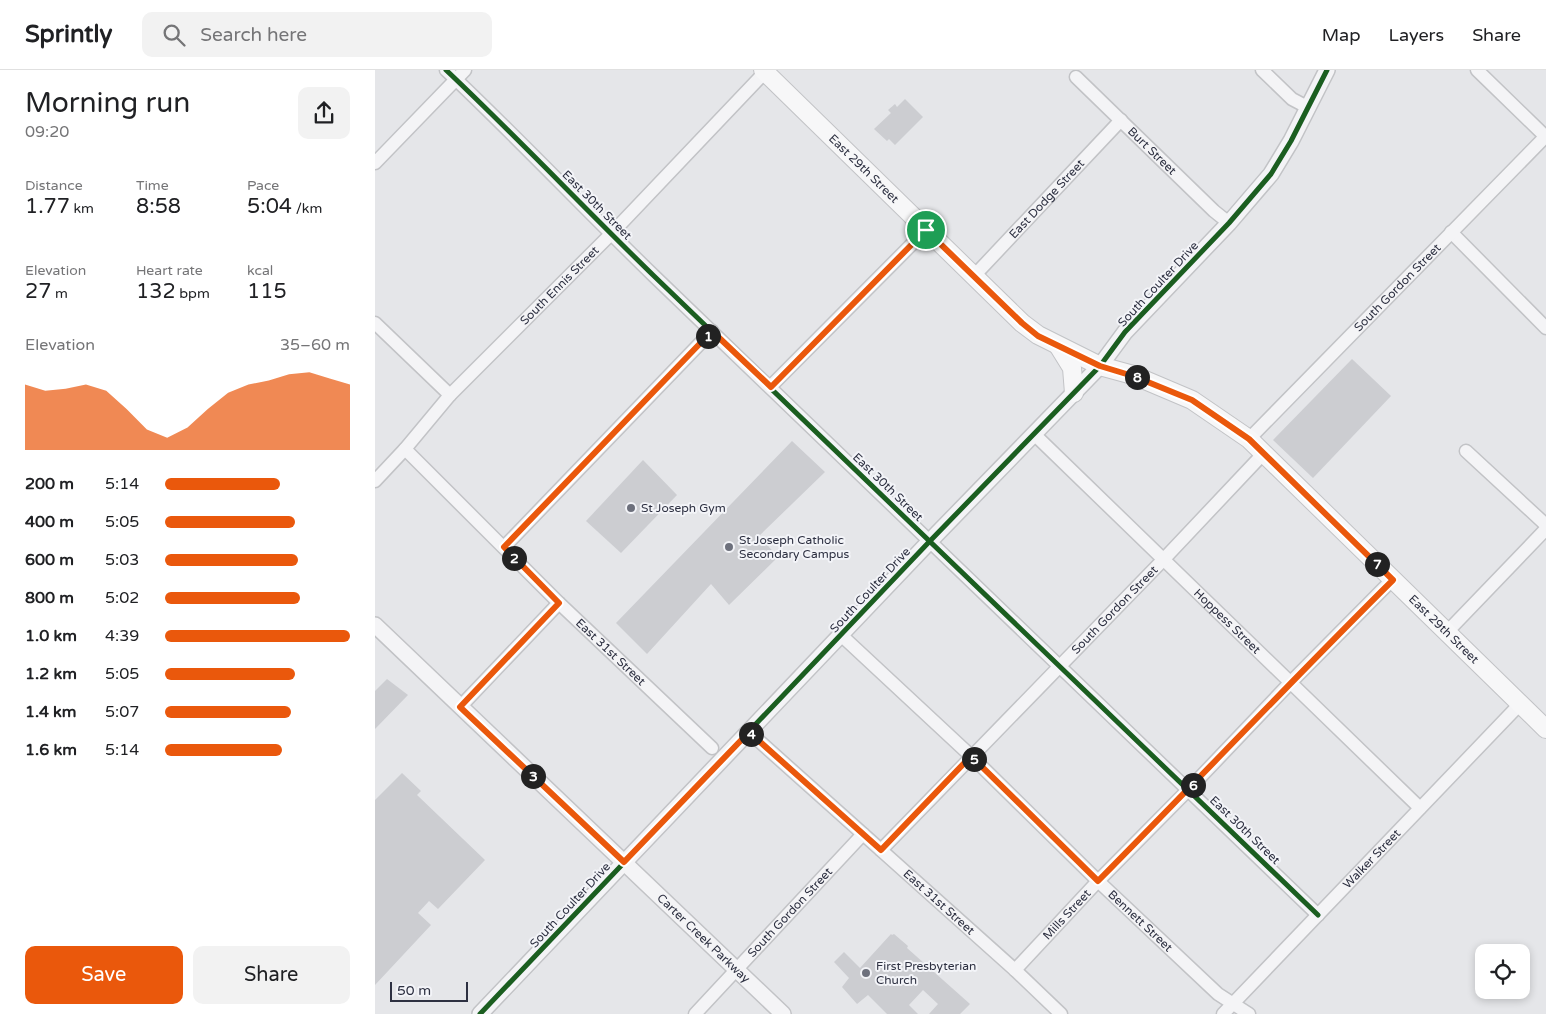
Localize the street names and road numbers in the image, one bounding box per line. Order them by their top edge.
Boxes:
street label: Burt Street [1125,124,1180,178]
street label: East 29th Street [826,131,902,206]
street label: East Dodge Street [1006,156,1087,241]
street label: East 30th Street [559,167,635,243]
street label: South Coulter Drive [1115,238,1201,329]
street label: South Gordon Street [1351,240,1444,334]
street label: South Ennis Street [517,243,602,328]
street label: East 30th Street [850,450,926,524]
street label: South Coulter Drive [827,544,913,635]
street label: South Gordon Street [1069,563,1161,657]
street label: Hoppess Street [1191,586,1264,657]
street label: East 29th Street [1406,592,1482,667]
street label: East 31st Street [573,616,649,689]
street label: East 30th Street [1207,793,1283,867]
street label: Walker Street [1340,826,1404,891]
street label: South Coulter Drive [527,859,613,950]
street label: South Gordon Street [745,864,835,960]
street label: East 31st Street [901,867,978,938]
street label: Mills Street [1040,886,1094,942]
street label: Bennett Street [1105,887,1176,955]
street label: Carter Creek Parkway [654,891,753,986]

